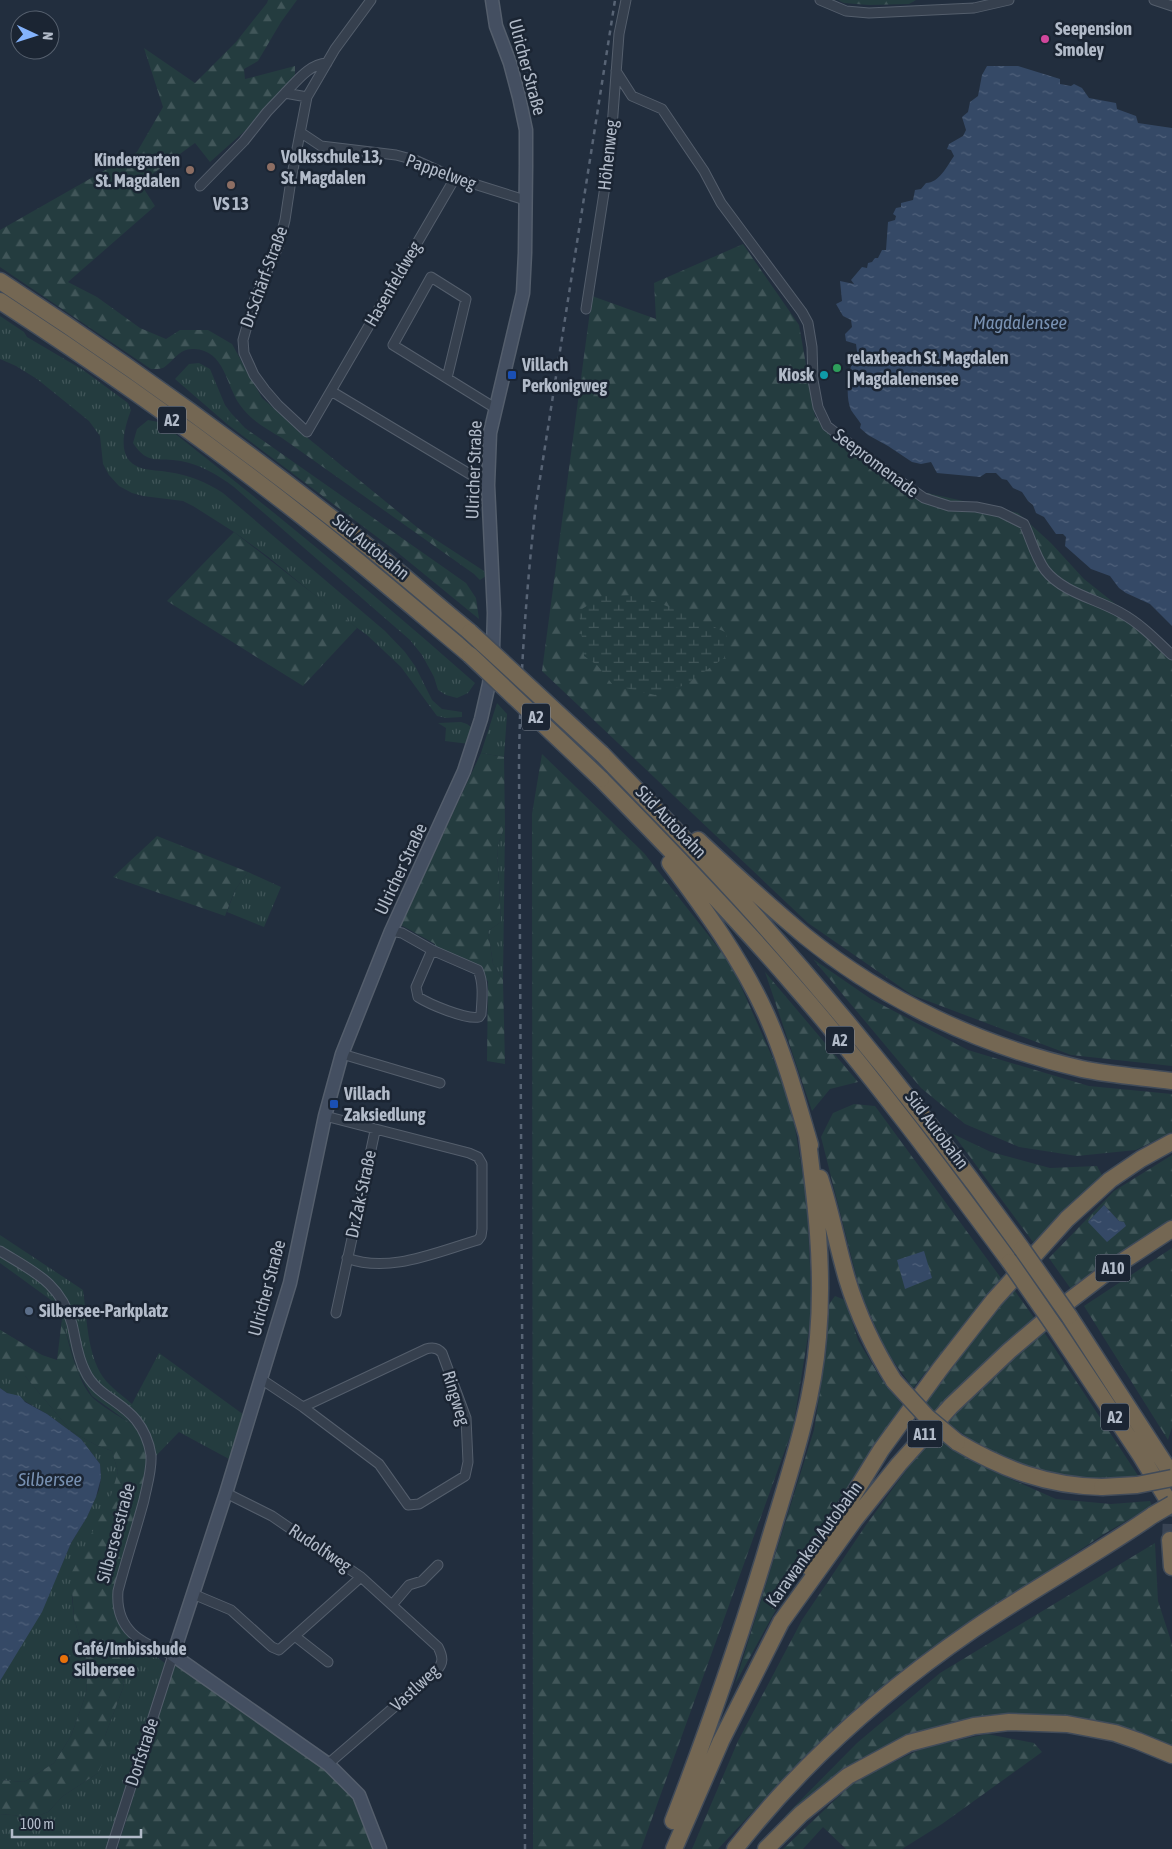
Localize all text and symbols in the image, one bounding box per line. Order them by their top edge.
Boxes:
north arrow [10,10,60,60]
street label: Ulricher Straße [505,16,550,117]
place label: Seepension Smoley [1055,18,1132,60]
text: N [40,31,56,41]
marker: Seepension Smoley [1039,33,1051,45]
street label: Höhenweg [593,118,622,191]
place label: Volksschule 13, St. Magdalen [280,146,383,188]
place label: Kindergarten St. Magdalen [94,149,180,191]
street label: Pappelweg [403,149,479,194]
marker: Volksschule 13, St. Magdalen [265,161,277,173]
marker: Kindergarten St. Magdalen [184,164,196,176]
marker: VS 13 [225,179,237,191]
place label: VS 13 [212,193,249,214]
street label: Dr.Schärf-Straße [235,223,292,330]
street label: Hasenfeldweg [360,237,425,330]
water label: Magdalensee [973,311,1067,333]
place label: relaxbeach St. Magdalen | Magdalenensee [847,347,1009,389]
place label: Villach Perkonigweg [521,354,607,396]
marker: relaxbeach St. Magdalen | Magdalenensee [831,362,843,374]
place label: Kiosk [778,364,815,385]
marker: Villach Perkonigweg [506,369,518,381]
marker: Kiosk [818,369,830,381]
road number: A2 [158,406,186,434]
street label: Ulricher Straße [461,420,486,520]
street label: Seepromenade [830,424,923,501]
street label: Süd Autobahn [329,509,414,584]
road number: A2 [522,704,550,730]
street label: Süd Autobahn [632,781,711,862]
street label: Ulricher Straße [370,820,431,918]
road number: A2 [826,1026,854,1054]
place label: Villach Zaksiedlung [343,1083,426,1125]
street label: Süd Autobahn [901,1086,974,1173]
marker: Villach Zaksiedlung [328,1098,340,1110]
street label: Dr.Zak-Straße [341,1148,380,1240]
street label: Ulricher Straße [244,1237,289,1338]
road number: A10 [1096,1254,1130,1282]
place label: Silbersee-Parkplatz [39,1300,169,1321]
marker: Silbersee-Parkplatz [23,1305,35,1317]
street label: Ringweg [438,1368,475,1428]
road number: A2 [1101,1404,1129,1430]
road number: A11 [908,1420,942,1448]
water label: Silbersee [17,1468,82,1490]
street label: Karawanken Autobahn [761,1477,866,1611]
street label: Silberseestraße [92,1481,139,1585]
street label: Rudolfweg [285,1519,356,1576]
place label: Café/Imbissbude Silbersee [74,1638,187,1680]
marker: Café/Imbissbude Silbersee [58,1653,70,1665]
street label: Vastlweg [386,1660,444,1716]
street label: Dorfstraße [121,1715,162,1788]
scale bar [12,1806,141,1838]
text: 100 m [20,1815,54,1832]

